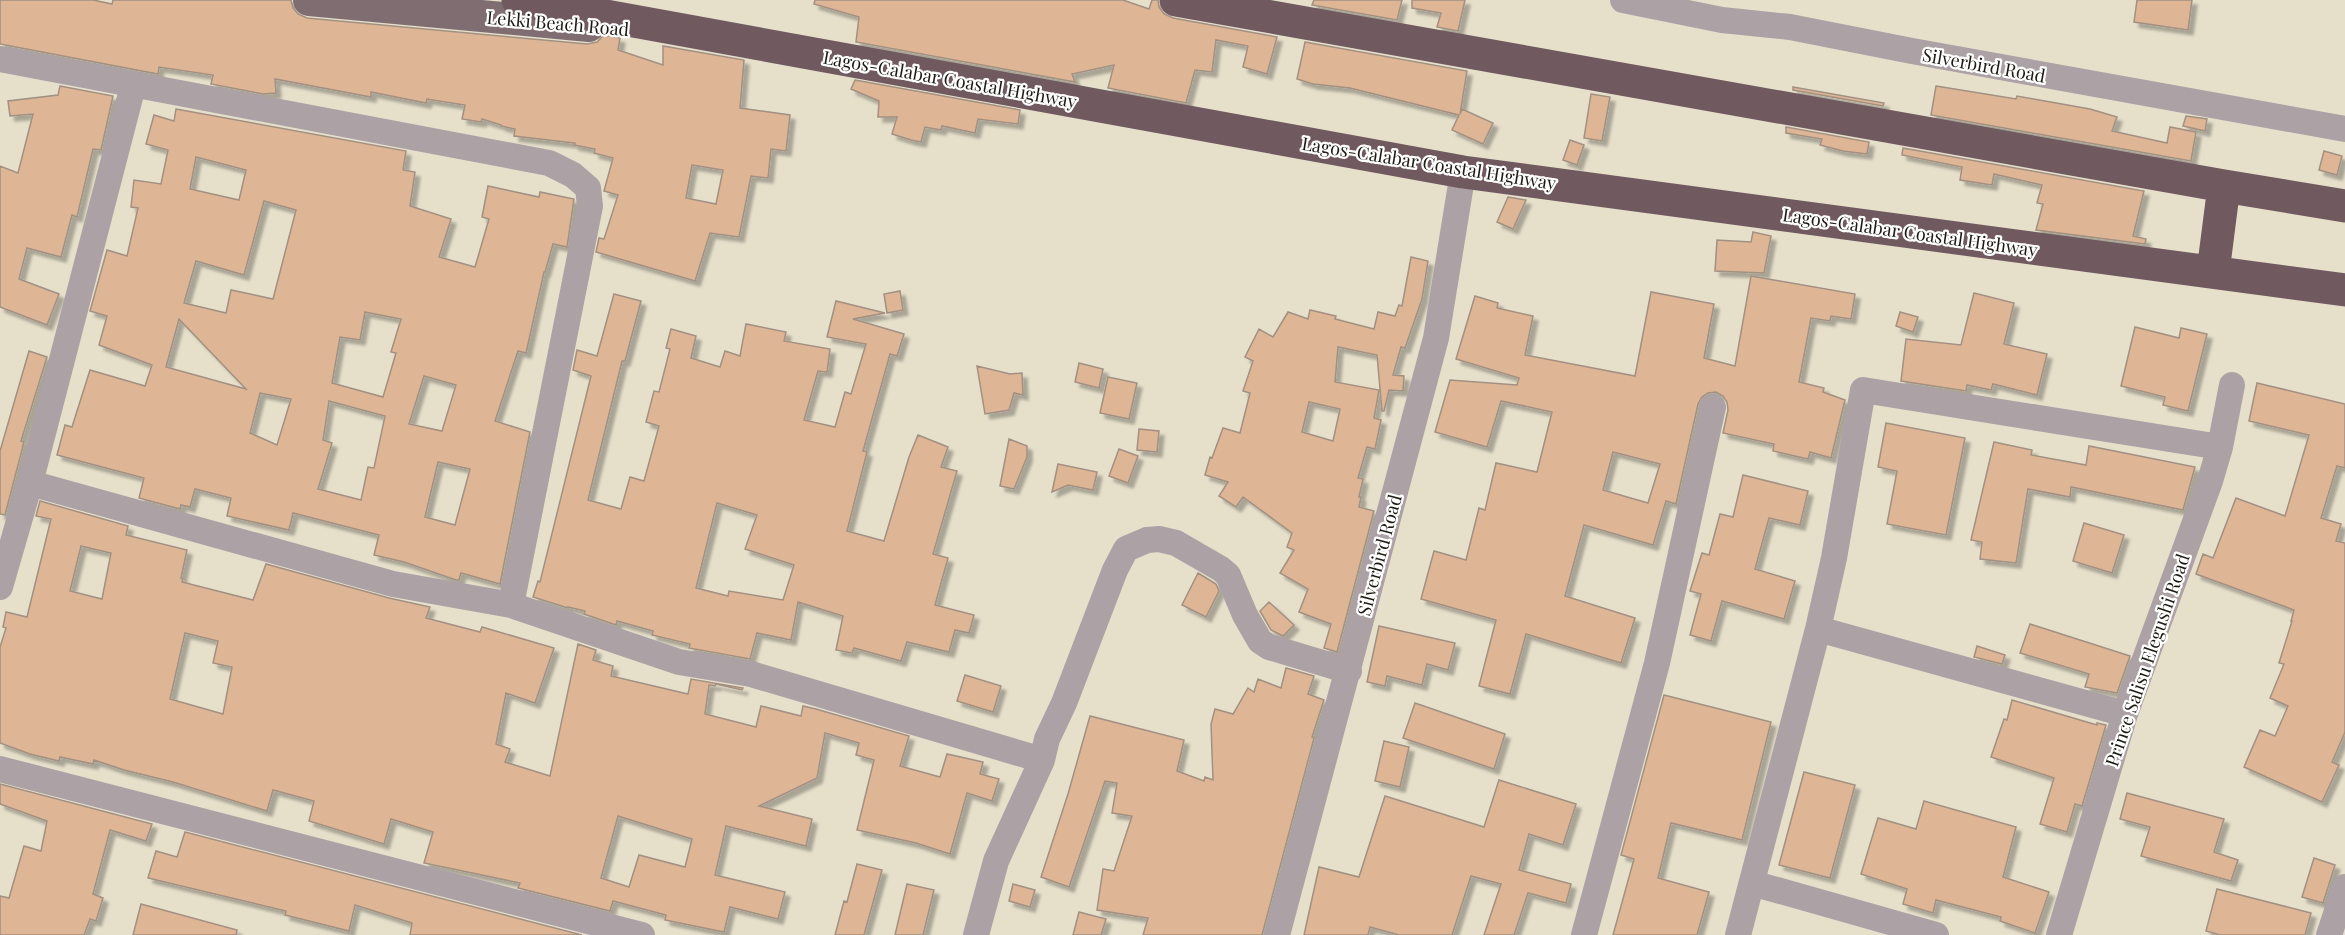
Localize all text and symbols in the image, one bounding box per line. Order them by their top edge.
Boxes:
street label: Lekki Beach Road [486,5,631,41]
street label: Silverbird Road [1921,42,2048,88]
street label: Lagos-Calabar Coastal Highway [821,45,1079,113]
street label: Lagos-Calabar Coastal Highway [1300,131,1558,195]
street label: Lagos-Calabar Coastal Highway [1781,202,2039,262]
street label: Silverbird Road [1351,491,1407,618]
street label: Prince Salisu Elegushi Road [2099,550,2195,769]

